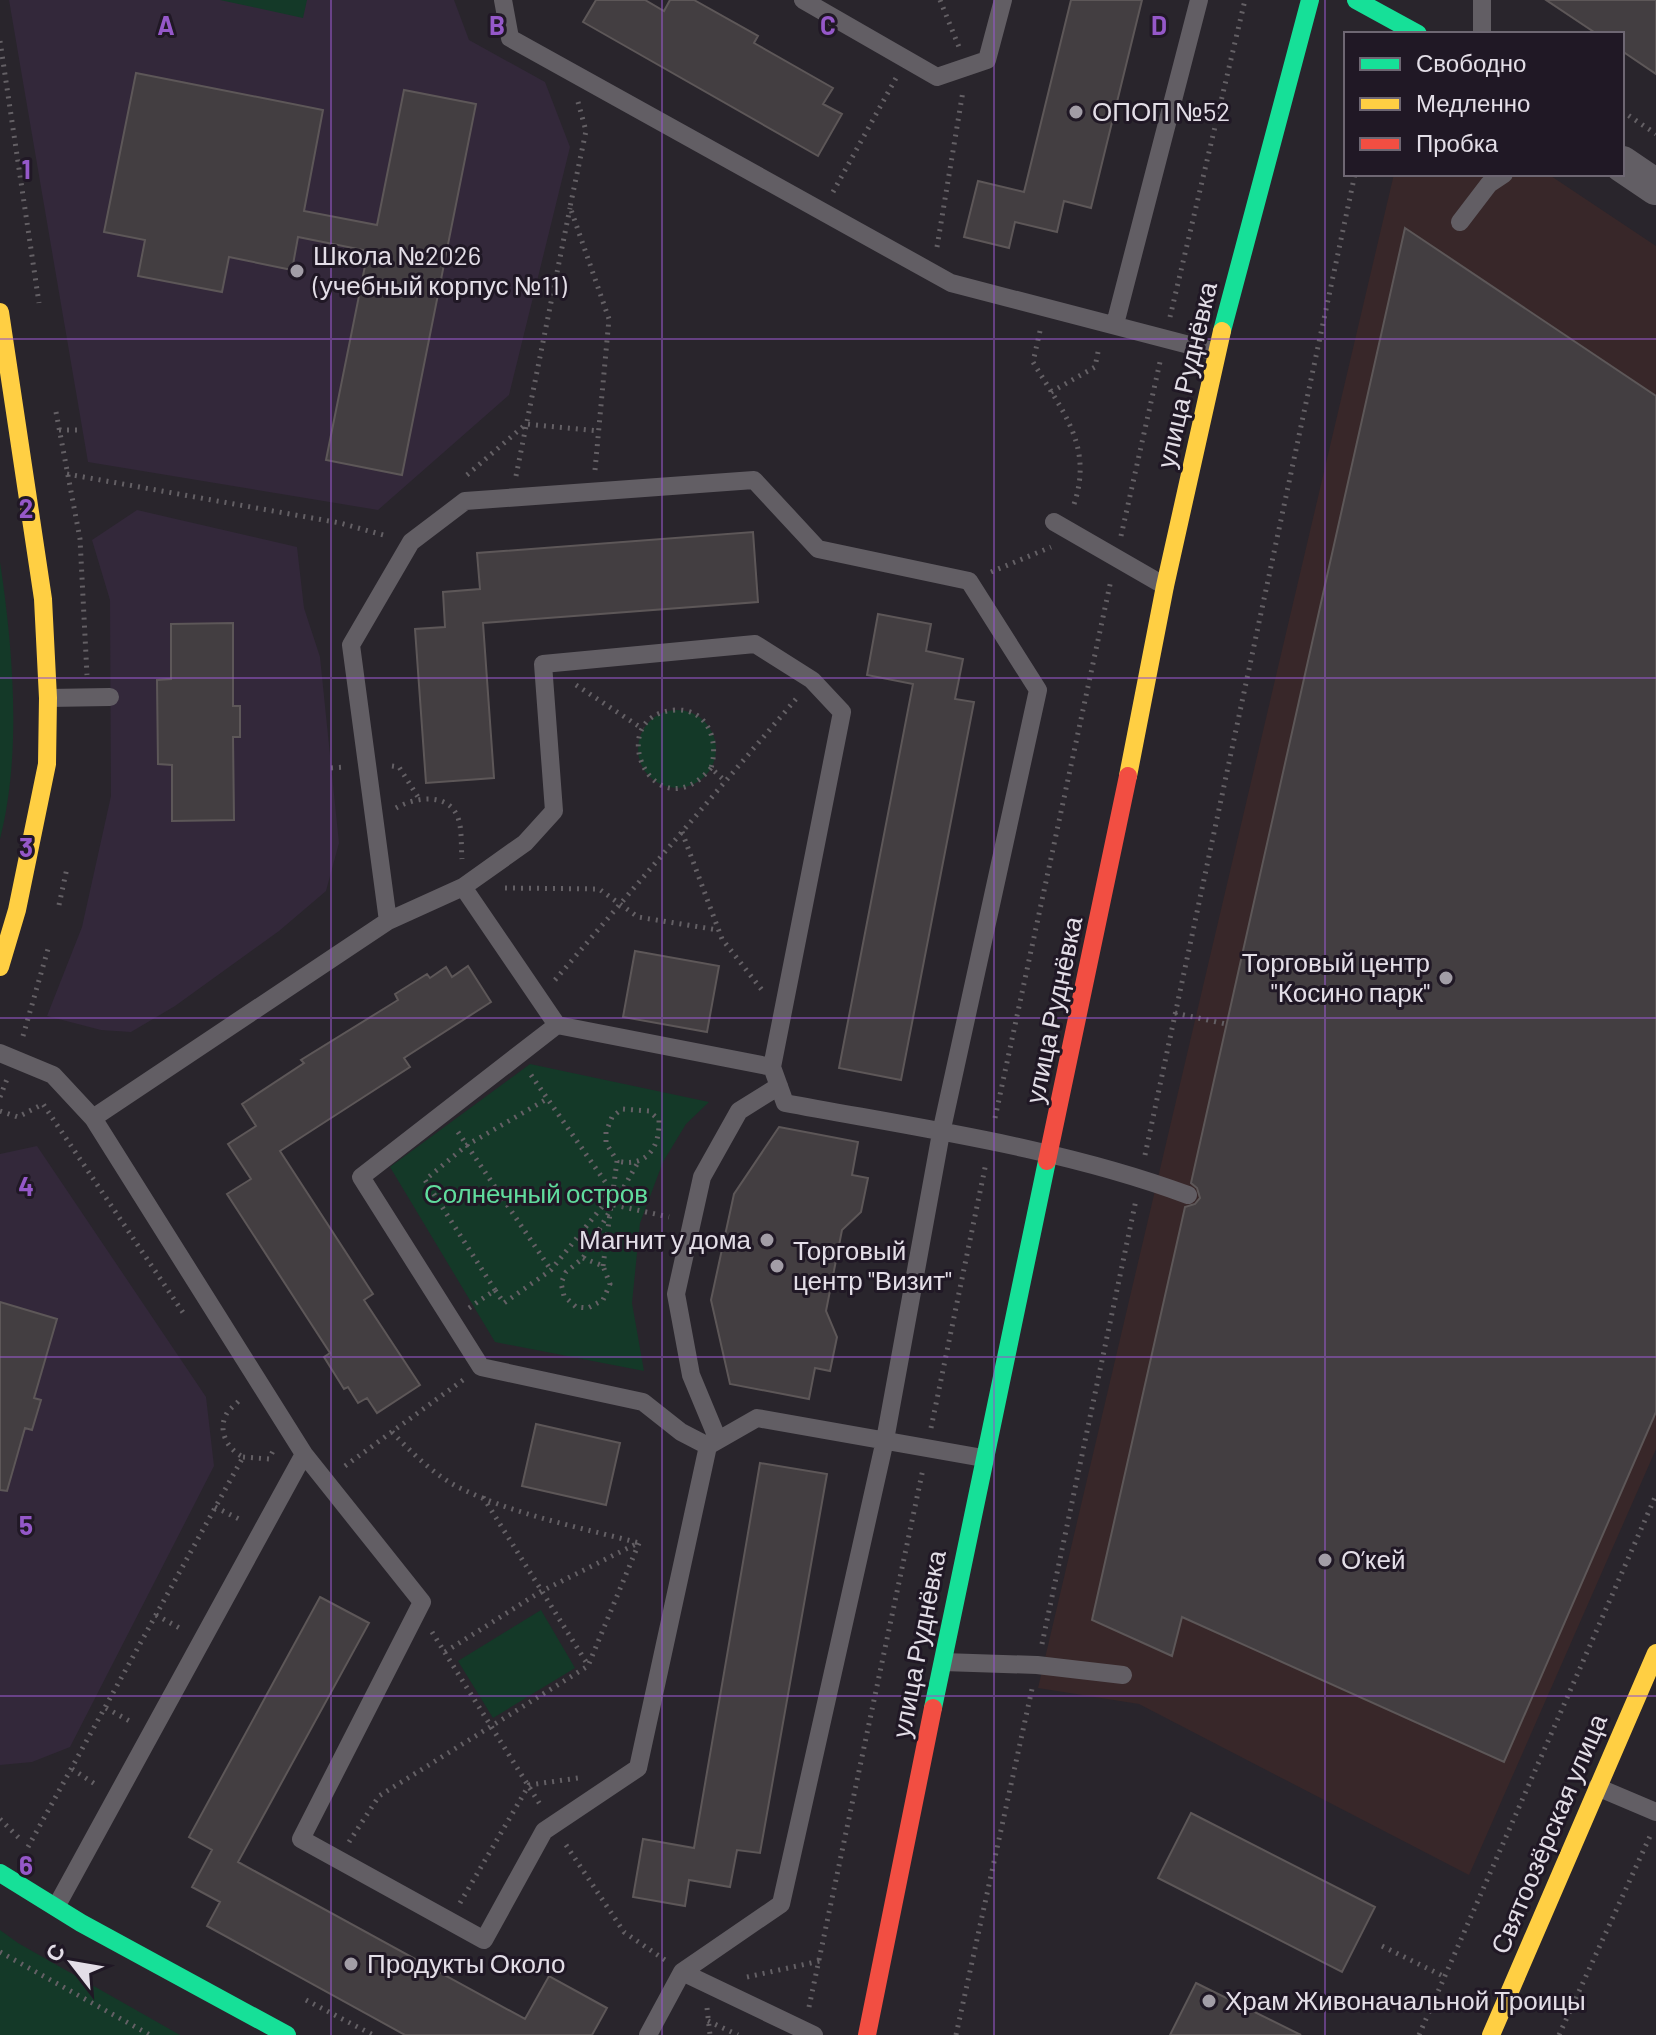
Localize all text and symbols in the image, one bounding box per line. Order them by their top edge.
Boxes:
text: A [157,9,175,40]
text: B [489,9,505,40]
text: C [820,9,836,40]
text: D [1151,9,1167,40]
legend [1344,32,1624,176]
text: Свободно [1416,48,1526,77]
text: Медленно [1416,88,1530,117]
place label: ОПОП №52 [1092,95,1230,126]
marker: ОПОП №52 [1067,103,1085,121]
text: Пробка [1416,128,1499,157]
text: 1 [21,153,31,184]
place label: Школа №2026 (учебный корпус №11) [312,239,567,300]
marker: Школа №2026 (учебный корпус №11) [288,262,306,280]
street label: улица Руднёвка [1149,278,1222,471]
text: 2 [19,492,33,523]
text: 3 [19,831,33,862]
street label: улица Руднёвка [1018,913,1088,1106]
place label: Торговый центр "Косино парк" [1242,946,1430,1007]
marker: Торговый центр "Косино парк" [1437,969,1455,987]
text: 4 [18,1170,34,1201]
park label: Солнечный остров [424,1177,648,1208]
place label: Магнит у дома [579,1223,752,1254]
marker: Магнит у дома [758,1231,776,1249]
place label: Торговый центр "Визит" [793,1234,952,1295]
marker: Торговый центр "Визит" [768,1257,786,1275]
text: 5 [19,1509,33,1540]
place label: О’кей [1341,1543,1406,1574]
street label: улица Руднёвка [884,1547,951,1740]
marker: О’кей [1316,1551,1334,1569]
street label: Святоозёрская улица [1483,1708,1612,1958]
text: 6 [19,1849,33,1880]
north arrow [32,1923,112,2003]
text: С [39,1939,69,1966]
place label: Продукты Около [367,1947,565,1978]
marker: Продукты Около [342,1955,360,1973]
place label: Храм Живоначальной Троицы [1225,1984,1586,2015]
marker: Храм Живоначальной Троицы [1200,1992,1218,2010]

